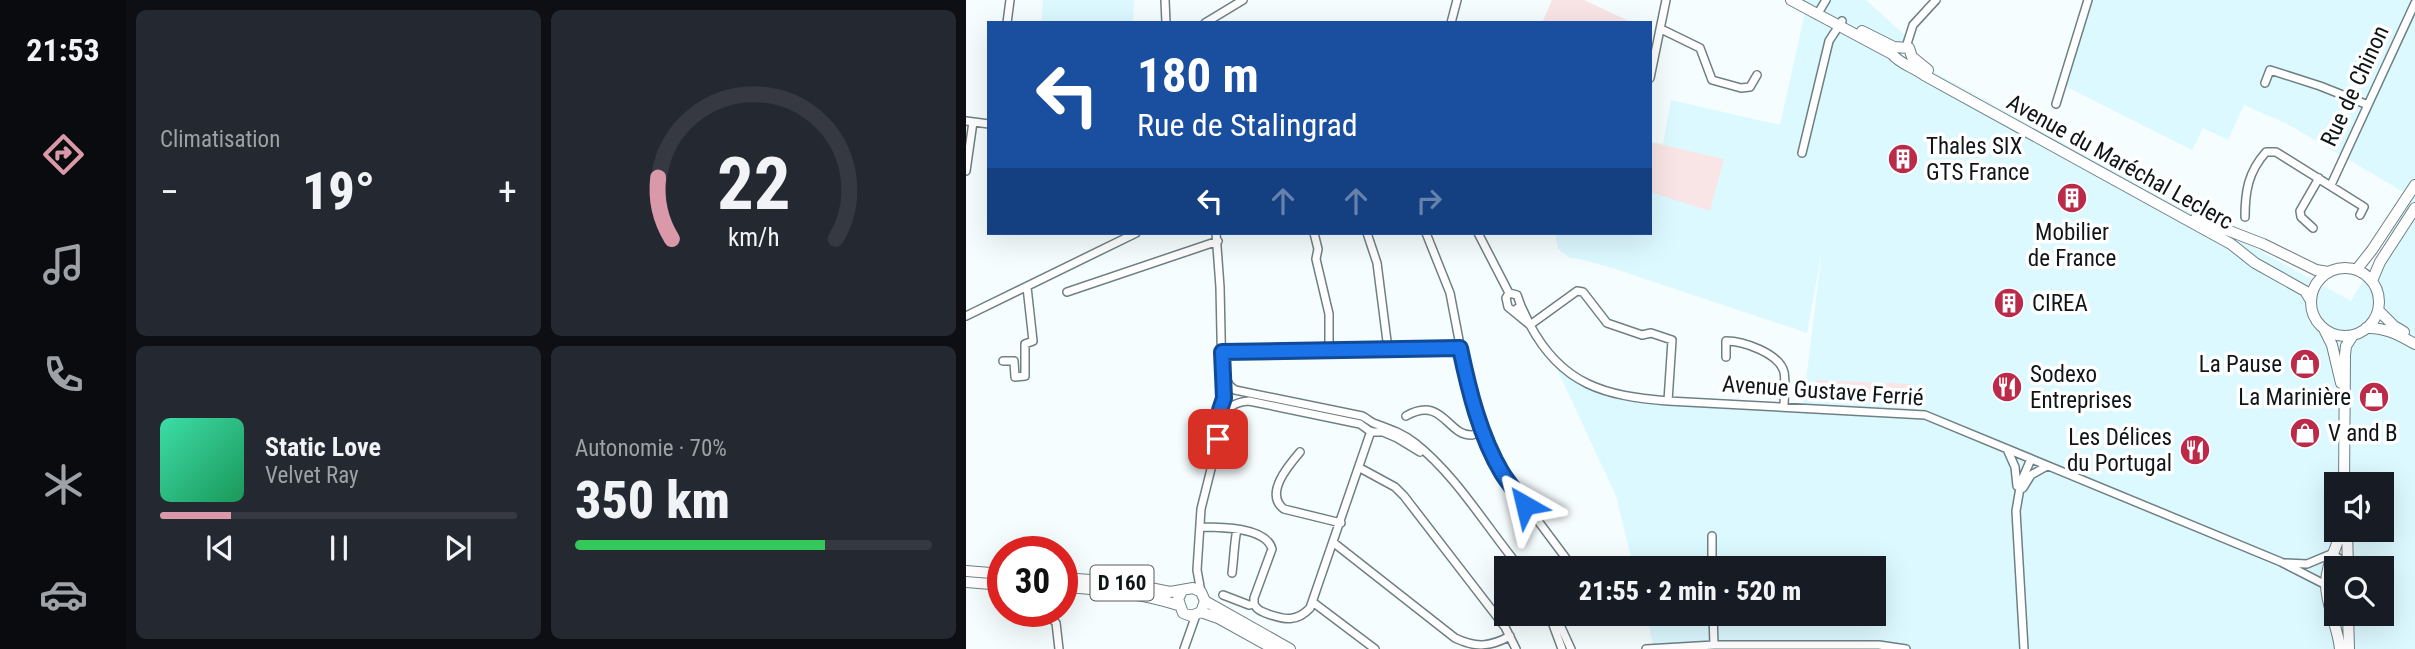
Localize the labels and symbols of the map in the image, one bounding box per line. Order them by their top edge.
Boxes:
street label: Rue de Chinon [2315,21,2395,151]
street label: Avenue du Maréchal Leclerc [2002,89,2238,235]
place label: Thales SIX GTS France [1926,133,2029,186]
building icon: Thales SIX GTS France [1886,142,1920,176]
building icon: Mobilier de France [2055,181,2089,215]
place label: Mobilier de France [2028,219,2116,272]
building icon: CIREA [1992,286,2026,320]
place label: CIREA [2032,290,2088,317]
shop icon: La Pause [2288,347,2322,381]
place label: La Pause [2199,351,2282,378]
place label: Sodexo Entreprises [2030,361,2132,414]
street label: Avenue Gustave Ferrié [1721,370,1925,412]
restaurant icon: Sodexo Entreprises [1990,370,2024,404]
shop icon: La Marinière [2357,380,2391,414]
place label: La Marinière [2238,384,2351,411]
pin [1188,409,1248,469]
shop icon: V and B [2288,416,2322,450]
place label: V and B [2328,420,2398,447]
place label: Les Délices du Portugal [2067,424,2172,477]
restaurant icon: Les Délices du Portugal [2178,433,2212,467]
position arrow [1488,468,1562,542]
speed limit sign: 30 [987,536,1078,627]
road number: D 160 [1090,566,1154,600]

